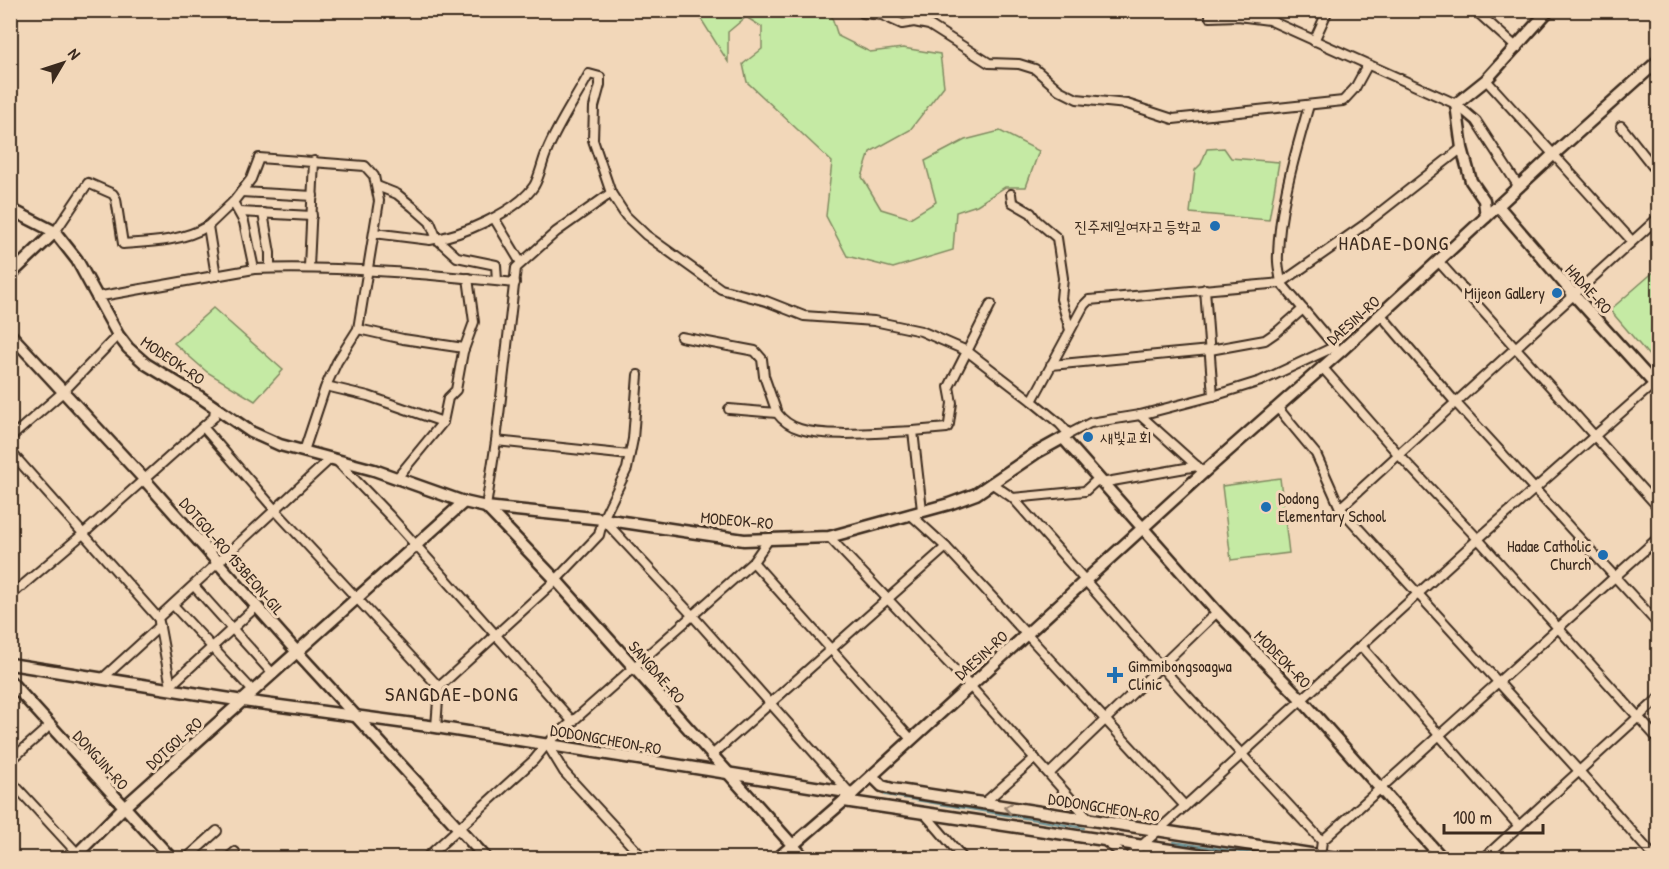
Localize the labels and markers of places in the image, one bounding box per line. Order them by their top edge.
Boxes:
place label: 진주제일여자고등학교 [1074,215,1203,237]
marker: 진주제일여자고등학교 [1208,219,1222,233]
place label: Mijeon Gallery [1464,282,1545,304]
marker: Mijeon Gallery [1550,286,1564,300]
place label: 새빛교회 [1100,426,1152,448]
marker: 새빛교회 [1081,430,1095,444]
place label: Dodong Elementary School [1278,487,1387,527]
marker: Dodong Elementary School [1259,500,1273,514]
place label: Hadae Catholic Church [1507,535,1592,575]
marker: Hadae Catholic Church [1596,548,1610,562]
place label: Gimmibongsoagwa Clinic [1128,655,1232,695]
marker: Gimmibongsoagwa Clinic [1106,666,1124,684]

